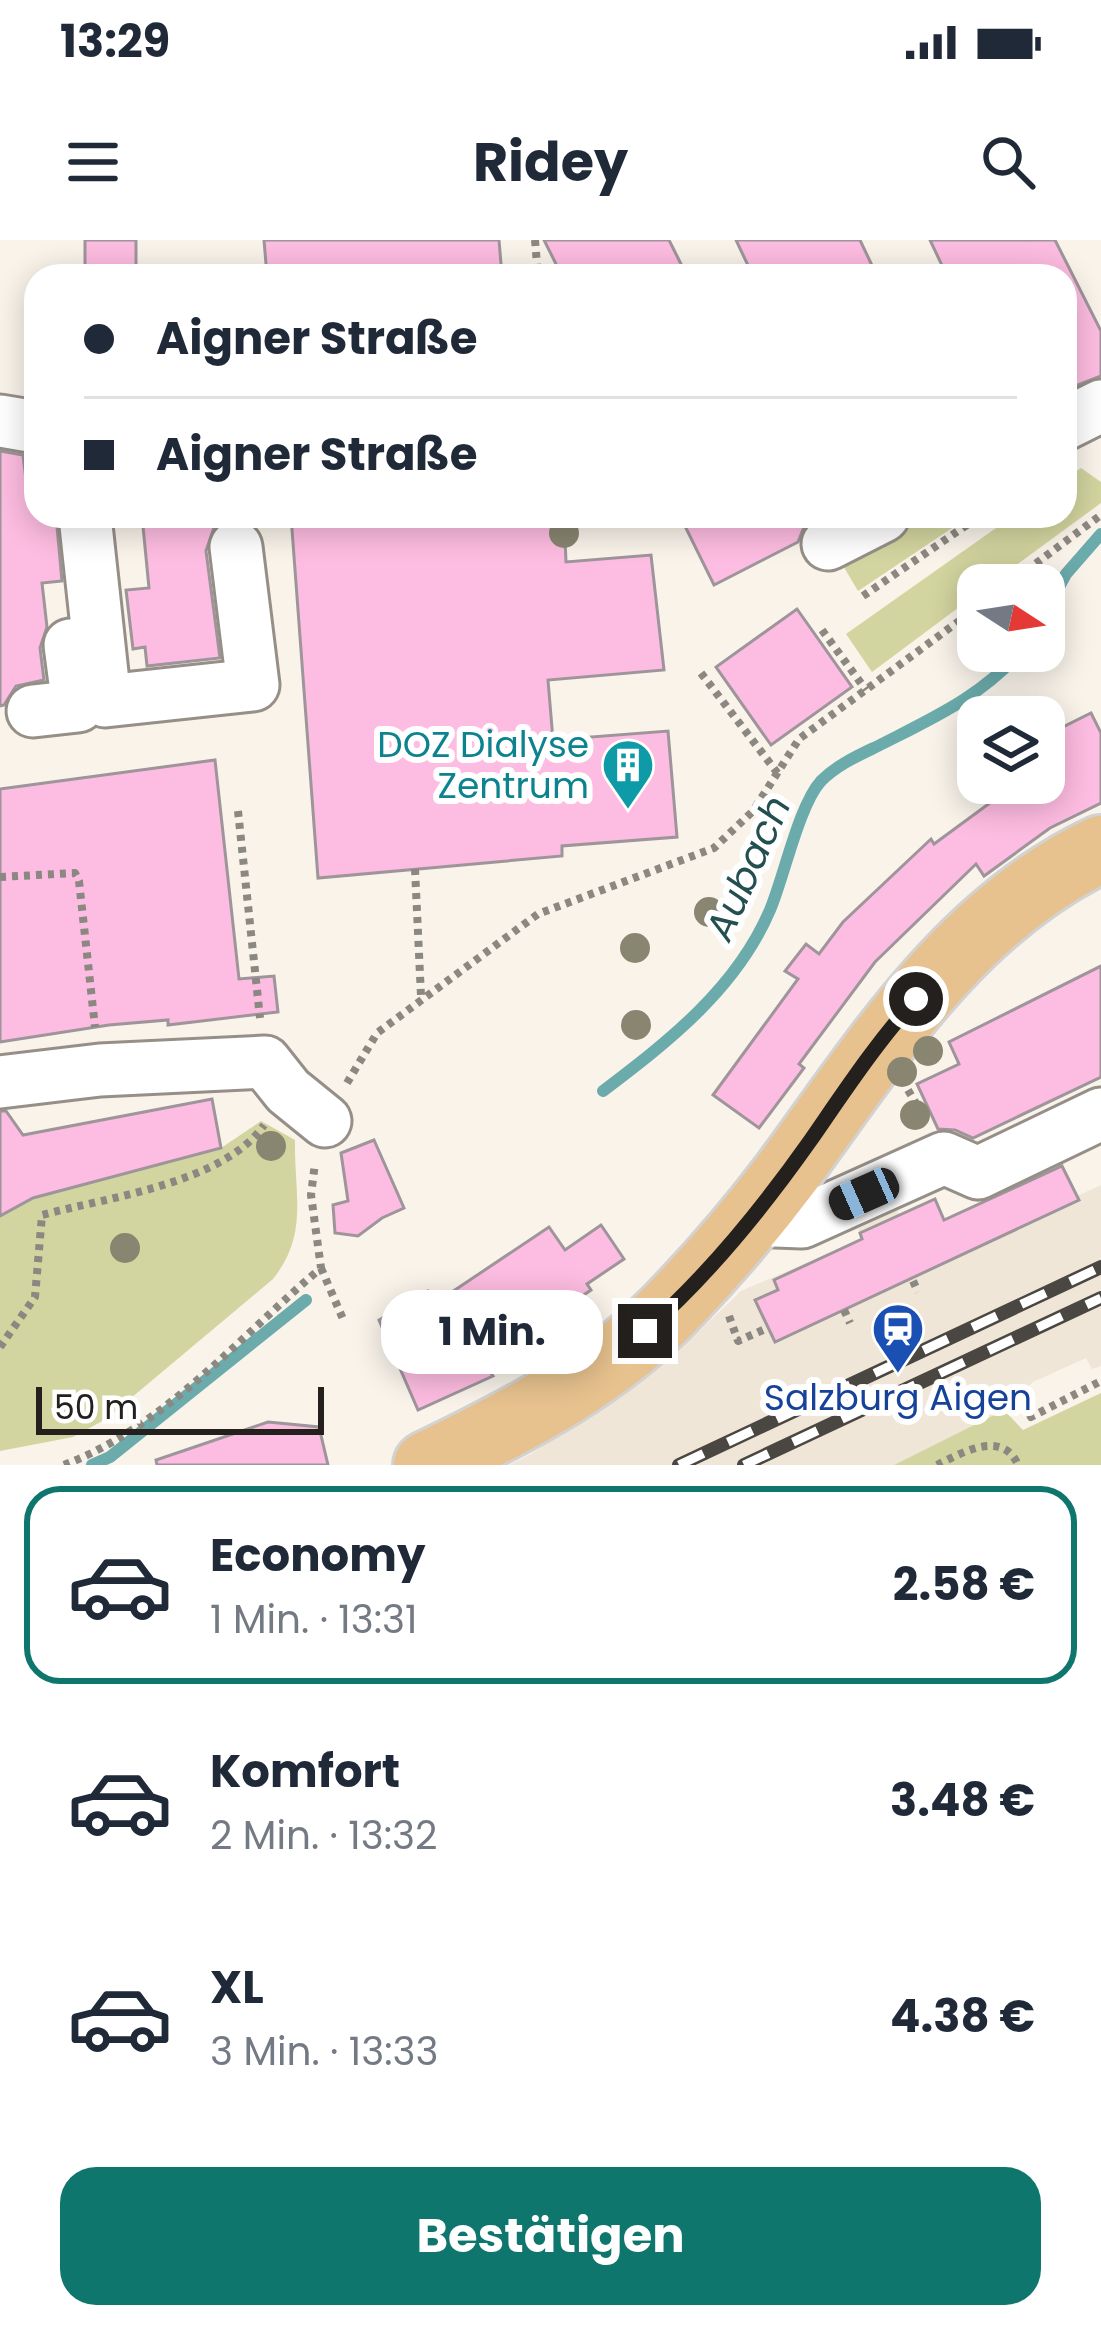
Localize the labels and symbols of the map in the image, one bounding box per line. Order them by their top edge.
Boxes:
north arrow [957,564,1065,672]
place label: DOZ Dialyse Zentrum [377,719,589,811]
building icon: DOZ Dialyse Zentrum [600,737,656,811]
water label: Aubach [691,787,804,950]
route start [889,972,943,1026]
car [824,1163,904,1225]
callout: 1 Min. [381,1289,603,1373]
station icon: Salzburg Aigen [870,1301,926,1375]
route end [618,1304,672,1358]
place label: Salzburg Aigen [764,1372,1032,1423]
scale bar [36,1381,324,1434]

